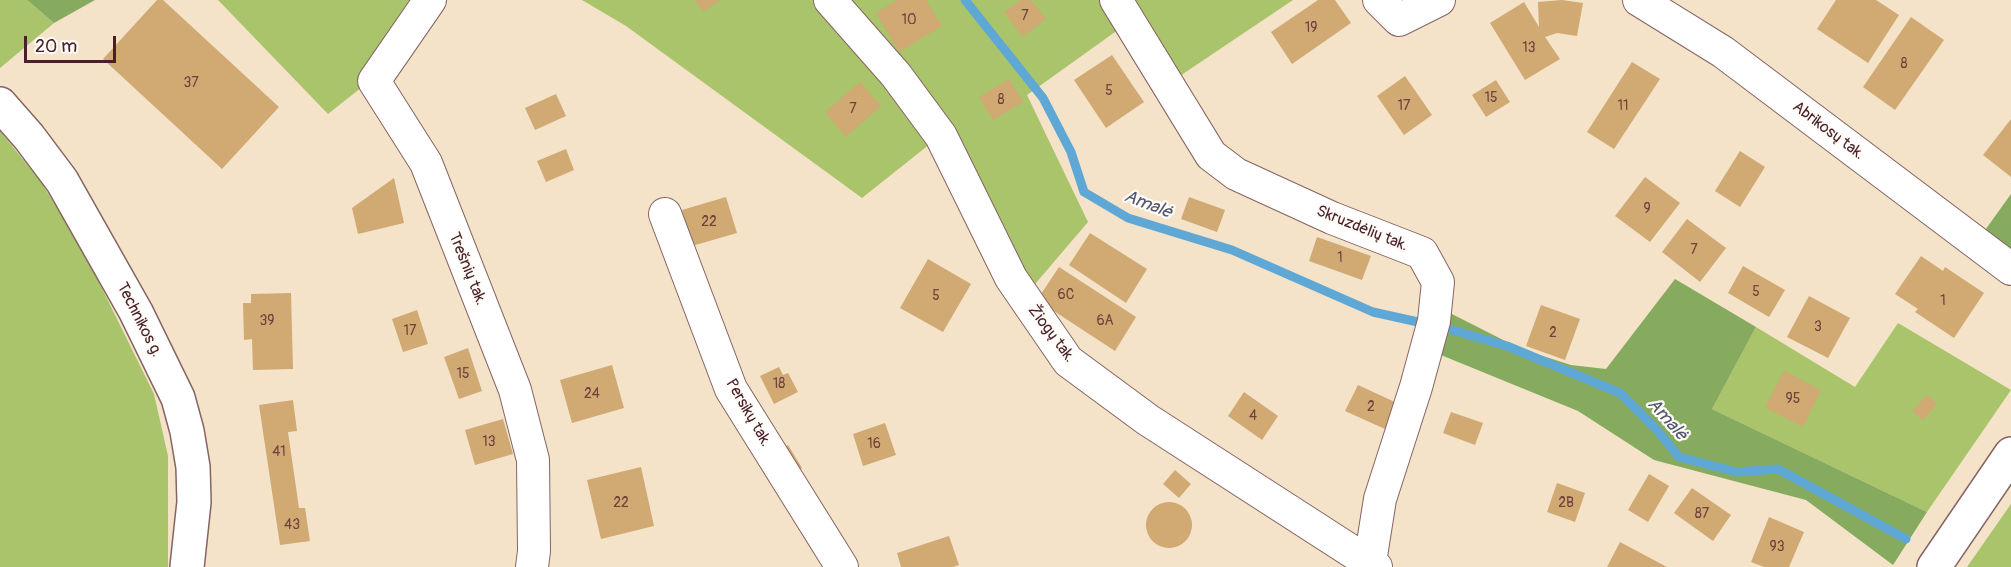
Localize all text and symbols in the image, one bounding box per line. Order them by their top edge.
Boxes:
house number: 7 [1021,8,1029,24]
house number: 10 [901,12,917,28]
house number: 19 [1305,20,1317,36]
scale bar [27,24,118,62]
text: 20 m [35,35,77,58]
house number: 13 [1522,40,1536,56]
house number: 8 [1900,56,1908,72]
house number: 37 [183,75,199,91]
house number: 5 [1105,83,1113,99]
house number: 15 [1484,90,1498,106]
house number: 8 [997,92,1005,108]
house number: 17 [1398,98,1410,114]
house number: 11 [1618,98,1628,114]
street label: Abrikosų tak. [1788,98,1868,164]
house number: 7 [849,101,857,117]
water label: Amalė [1121,186,1175,224]
house number: 9 [1643,201,1651,217]
street label: Skruzdėlių tak. [1313,202,1411,256]
house number: 22 [701,214,717,230]
street label: Trešnių tak. [444,230,490,308]
house number: 7 [1690,242,1698,258]
house number: 1 [1337,250,1343,266]
street label: Technikos g. [112,280,166,360]
house number: 5 [1752,284,1760,300]
house number: 6C [1058,287,1074,303]
house number: 5 [932,288,940,304]
house number: 1 [1940,293,1946,309]
street label: Žiogų tak. [1023,302,1079,366]
house number: 39 [259,313,275,329]
house number: 6A [1096,313,1114,329]
house number: 3 [1814,319,1822,335]
house number: 17 [404,323,416,339]
house number: 2 [1549,325,1557,341]
house number: 15 [456,366,470,382]
street label: Persikų tak. [721,376,775,450]
house number: 18 [773,376,785,392]
house number: 24 [584,386,600,402]
house number: 95 [1786,391,1800,407]
water label: Amalė [1642,394,1692,446]
house number: 2 [1367,399,1375,415]
house number: 4 [1249,408,1257,424]
house number: 13 [482,434,496,450]
house number: 16 [867,436,881,452]
house number: 41 [272,444,286,460]
house number: 22 [613,495,629,511]
house number: 2B [1558,495,1574,511]
house number: 87 [1695,506,1709,522]
house number: 43 [284,517,300,533]
house number: 93 [1769,539,1785,555]

